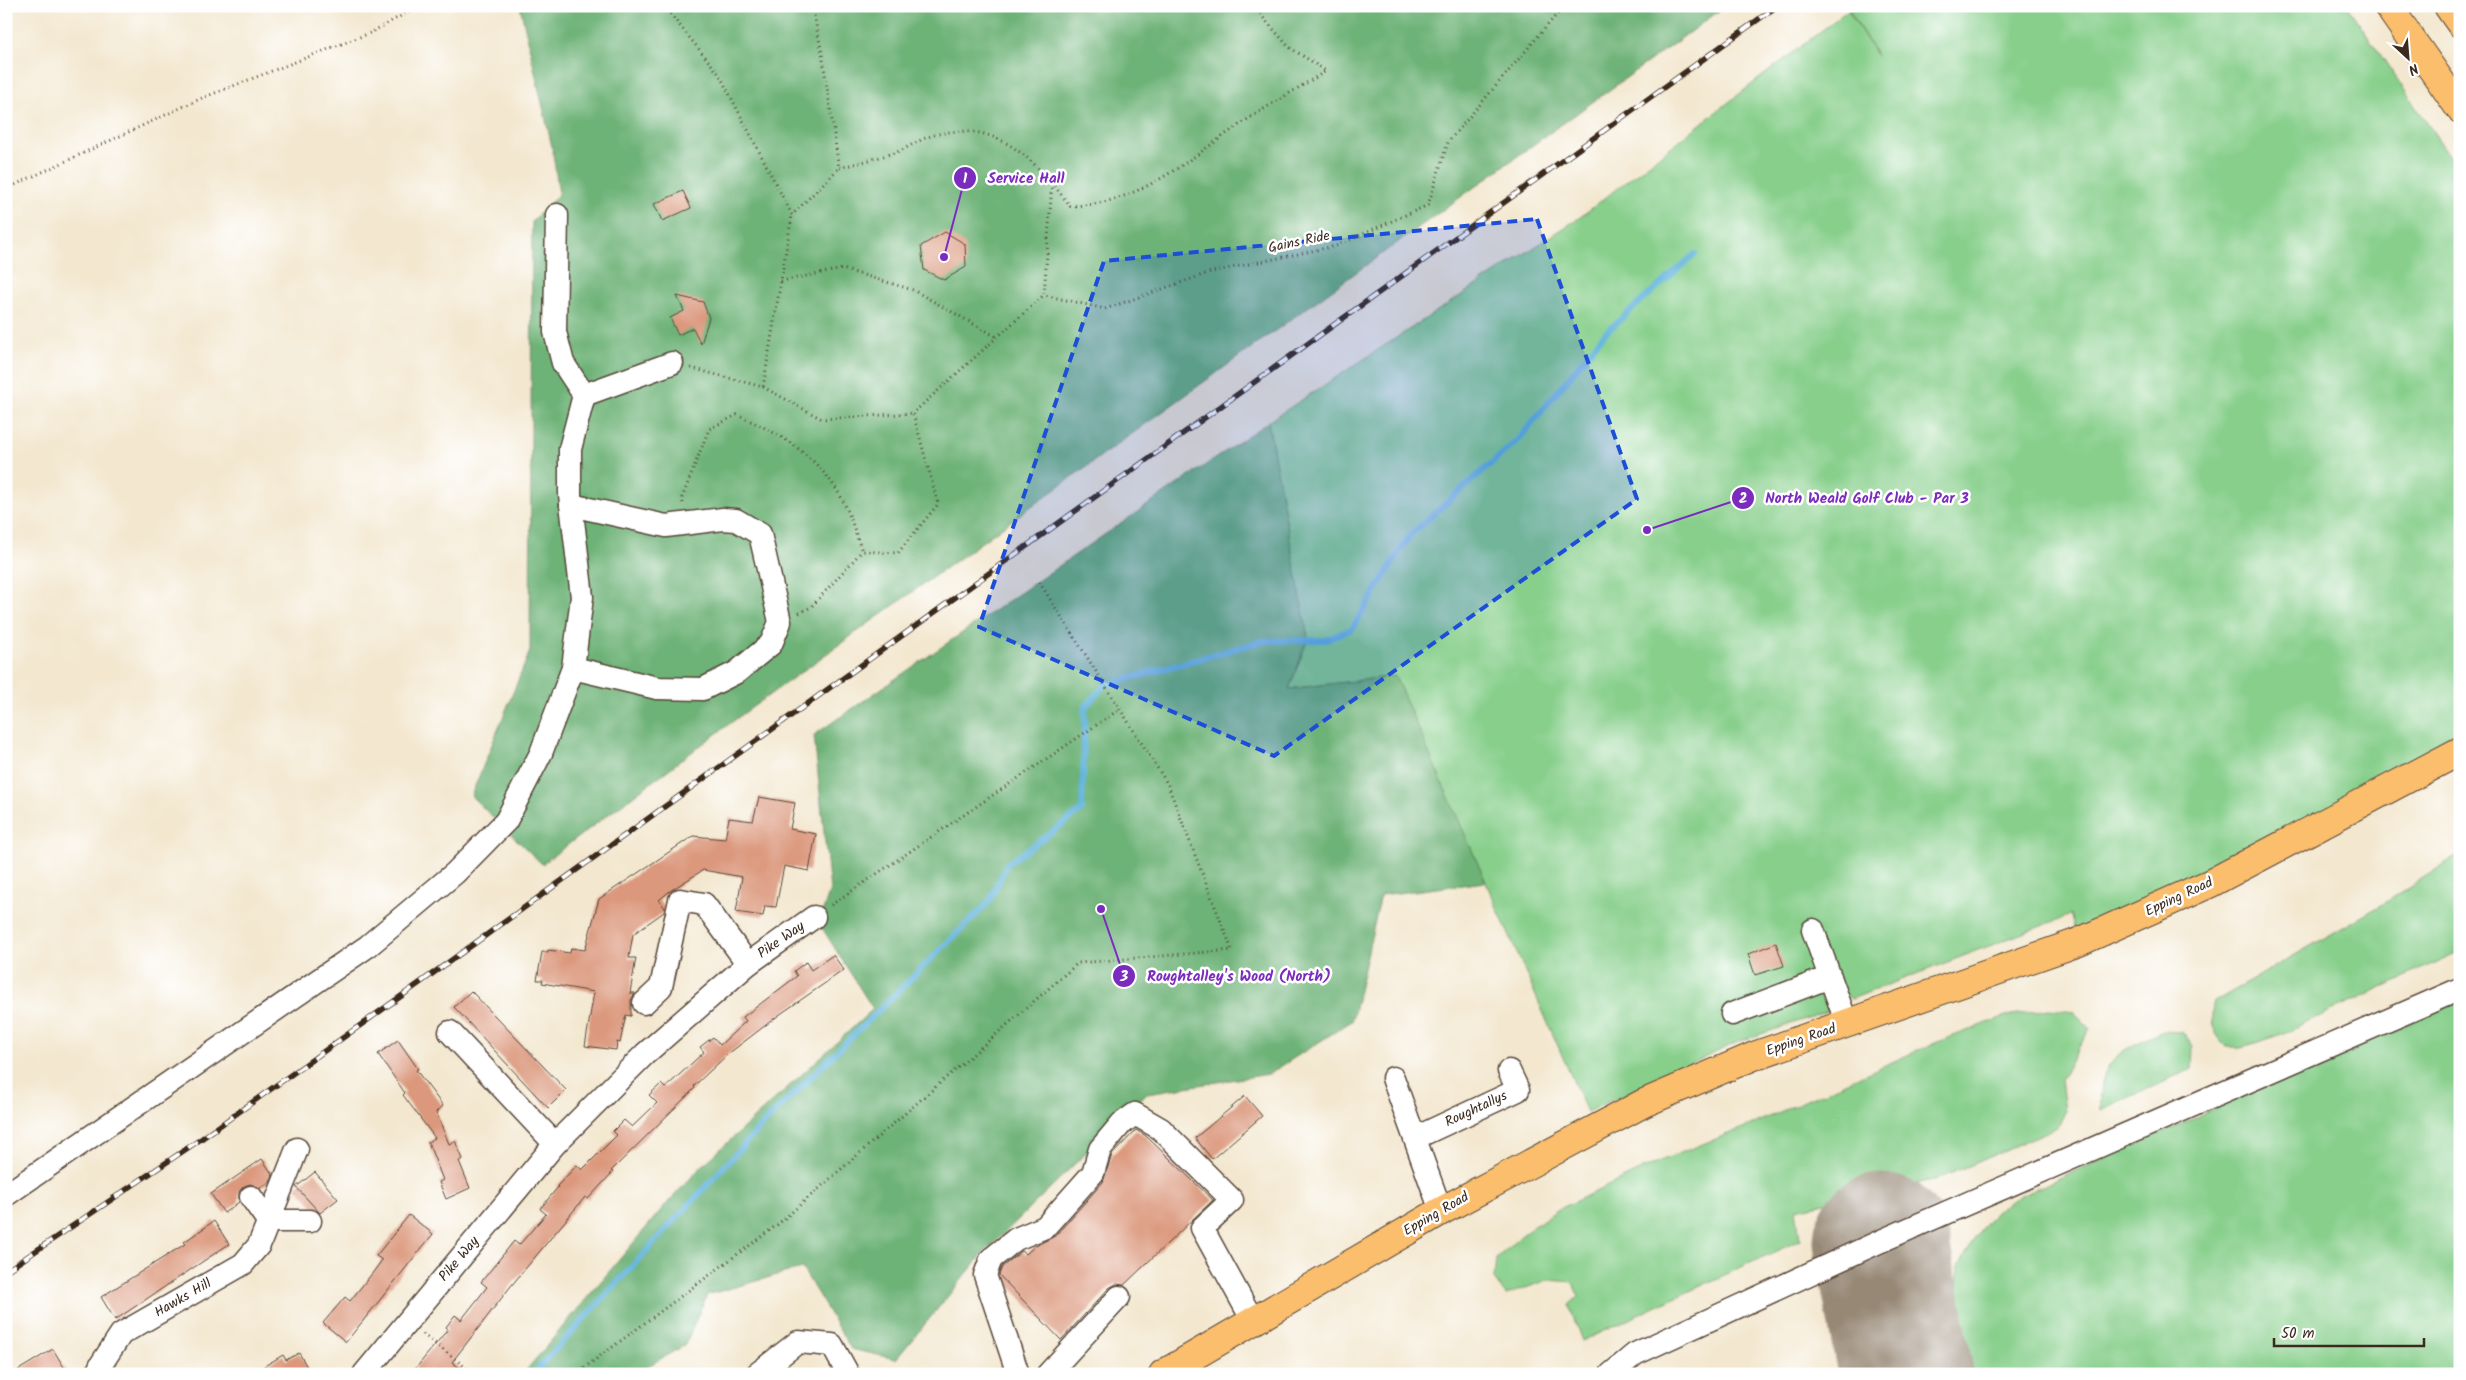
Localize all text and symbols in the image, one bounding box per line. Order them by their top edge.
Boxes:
north arrow [2384,32,2434,82]
text: N [2404,57,2422,81]
callout: Service Hall [953,163,1075,193]
text: 1 [963,167,968,191]
text: Service Hall [987,167,1065,191]
street label: Gains Ride [1266,225,1332,259]
callout: North Weald Golf Club - Par 3 [1730,483,1979,513]
text: 2 [1739,487,1748,511]
text: North Weald Golf Club - Par 3 [1765,487,1969,511]
street label: Epping Road [2141,871,2218,922]
street label: Pike Way [753,915,810,964]
callout: Roughtalley's Wood (North) [1112,961,1340,991]
text: 3 [1119,965,1128,989]
text: Roughtalley's Wood (North) [1147,965,1331,989]
street label: Epping Road [1763,1017,1840,1062]
street label: Roughtallys [1441,1085,1511,1133]
street label: Epping Road [1399,1186,1474,1242]
street label: Pike Way [433,1231,485,1287]
street label: Hawks Hill [150,1272,216,1323]
scale bar [2274,1315,2424,1347]
text: 50 m [2281,1322,2315,1346]

